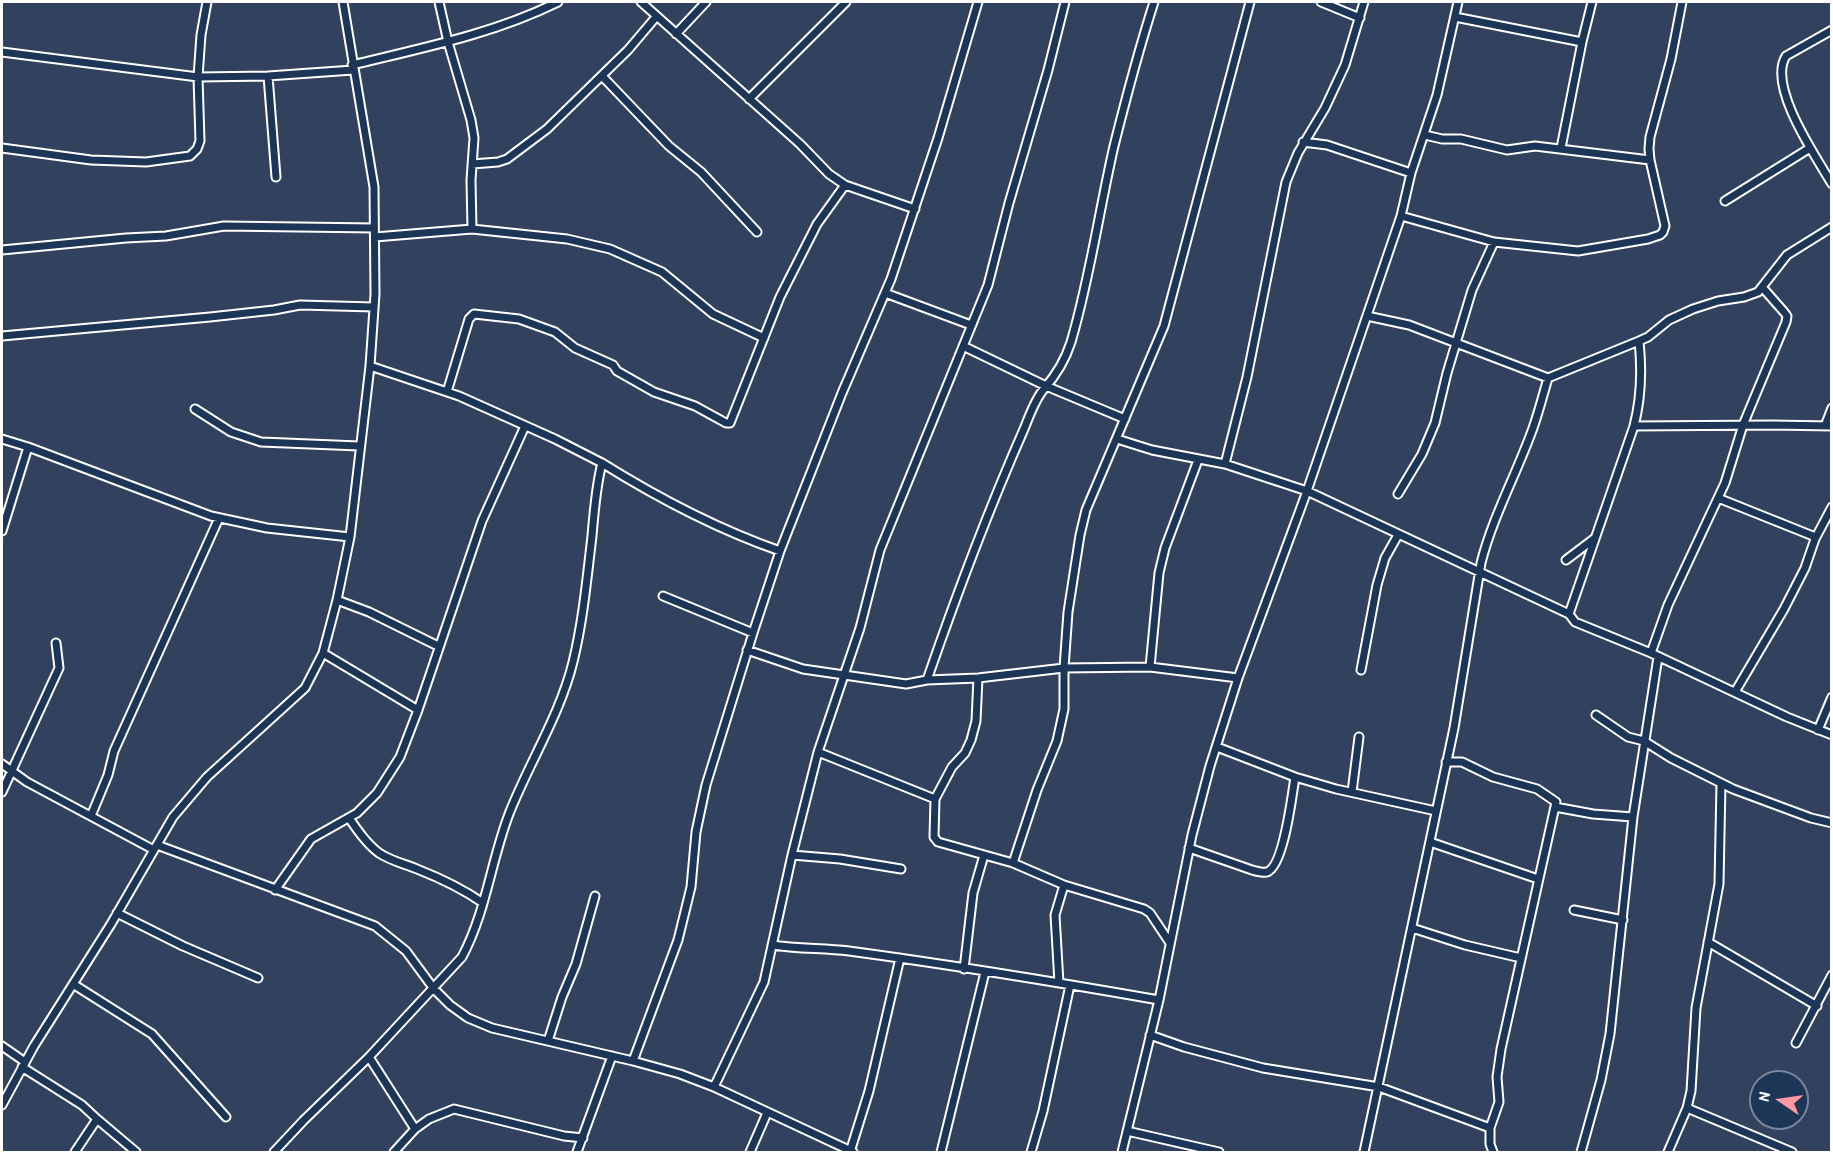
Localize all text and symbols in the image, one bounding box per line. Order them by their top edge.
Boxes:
north arrow [1749,1070,1809,1130]
text: N [1752,1090,1775,1103]

